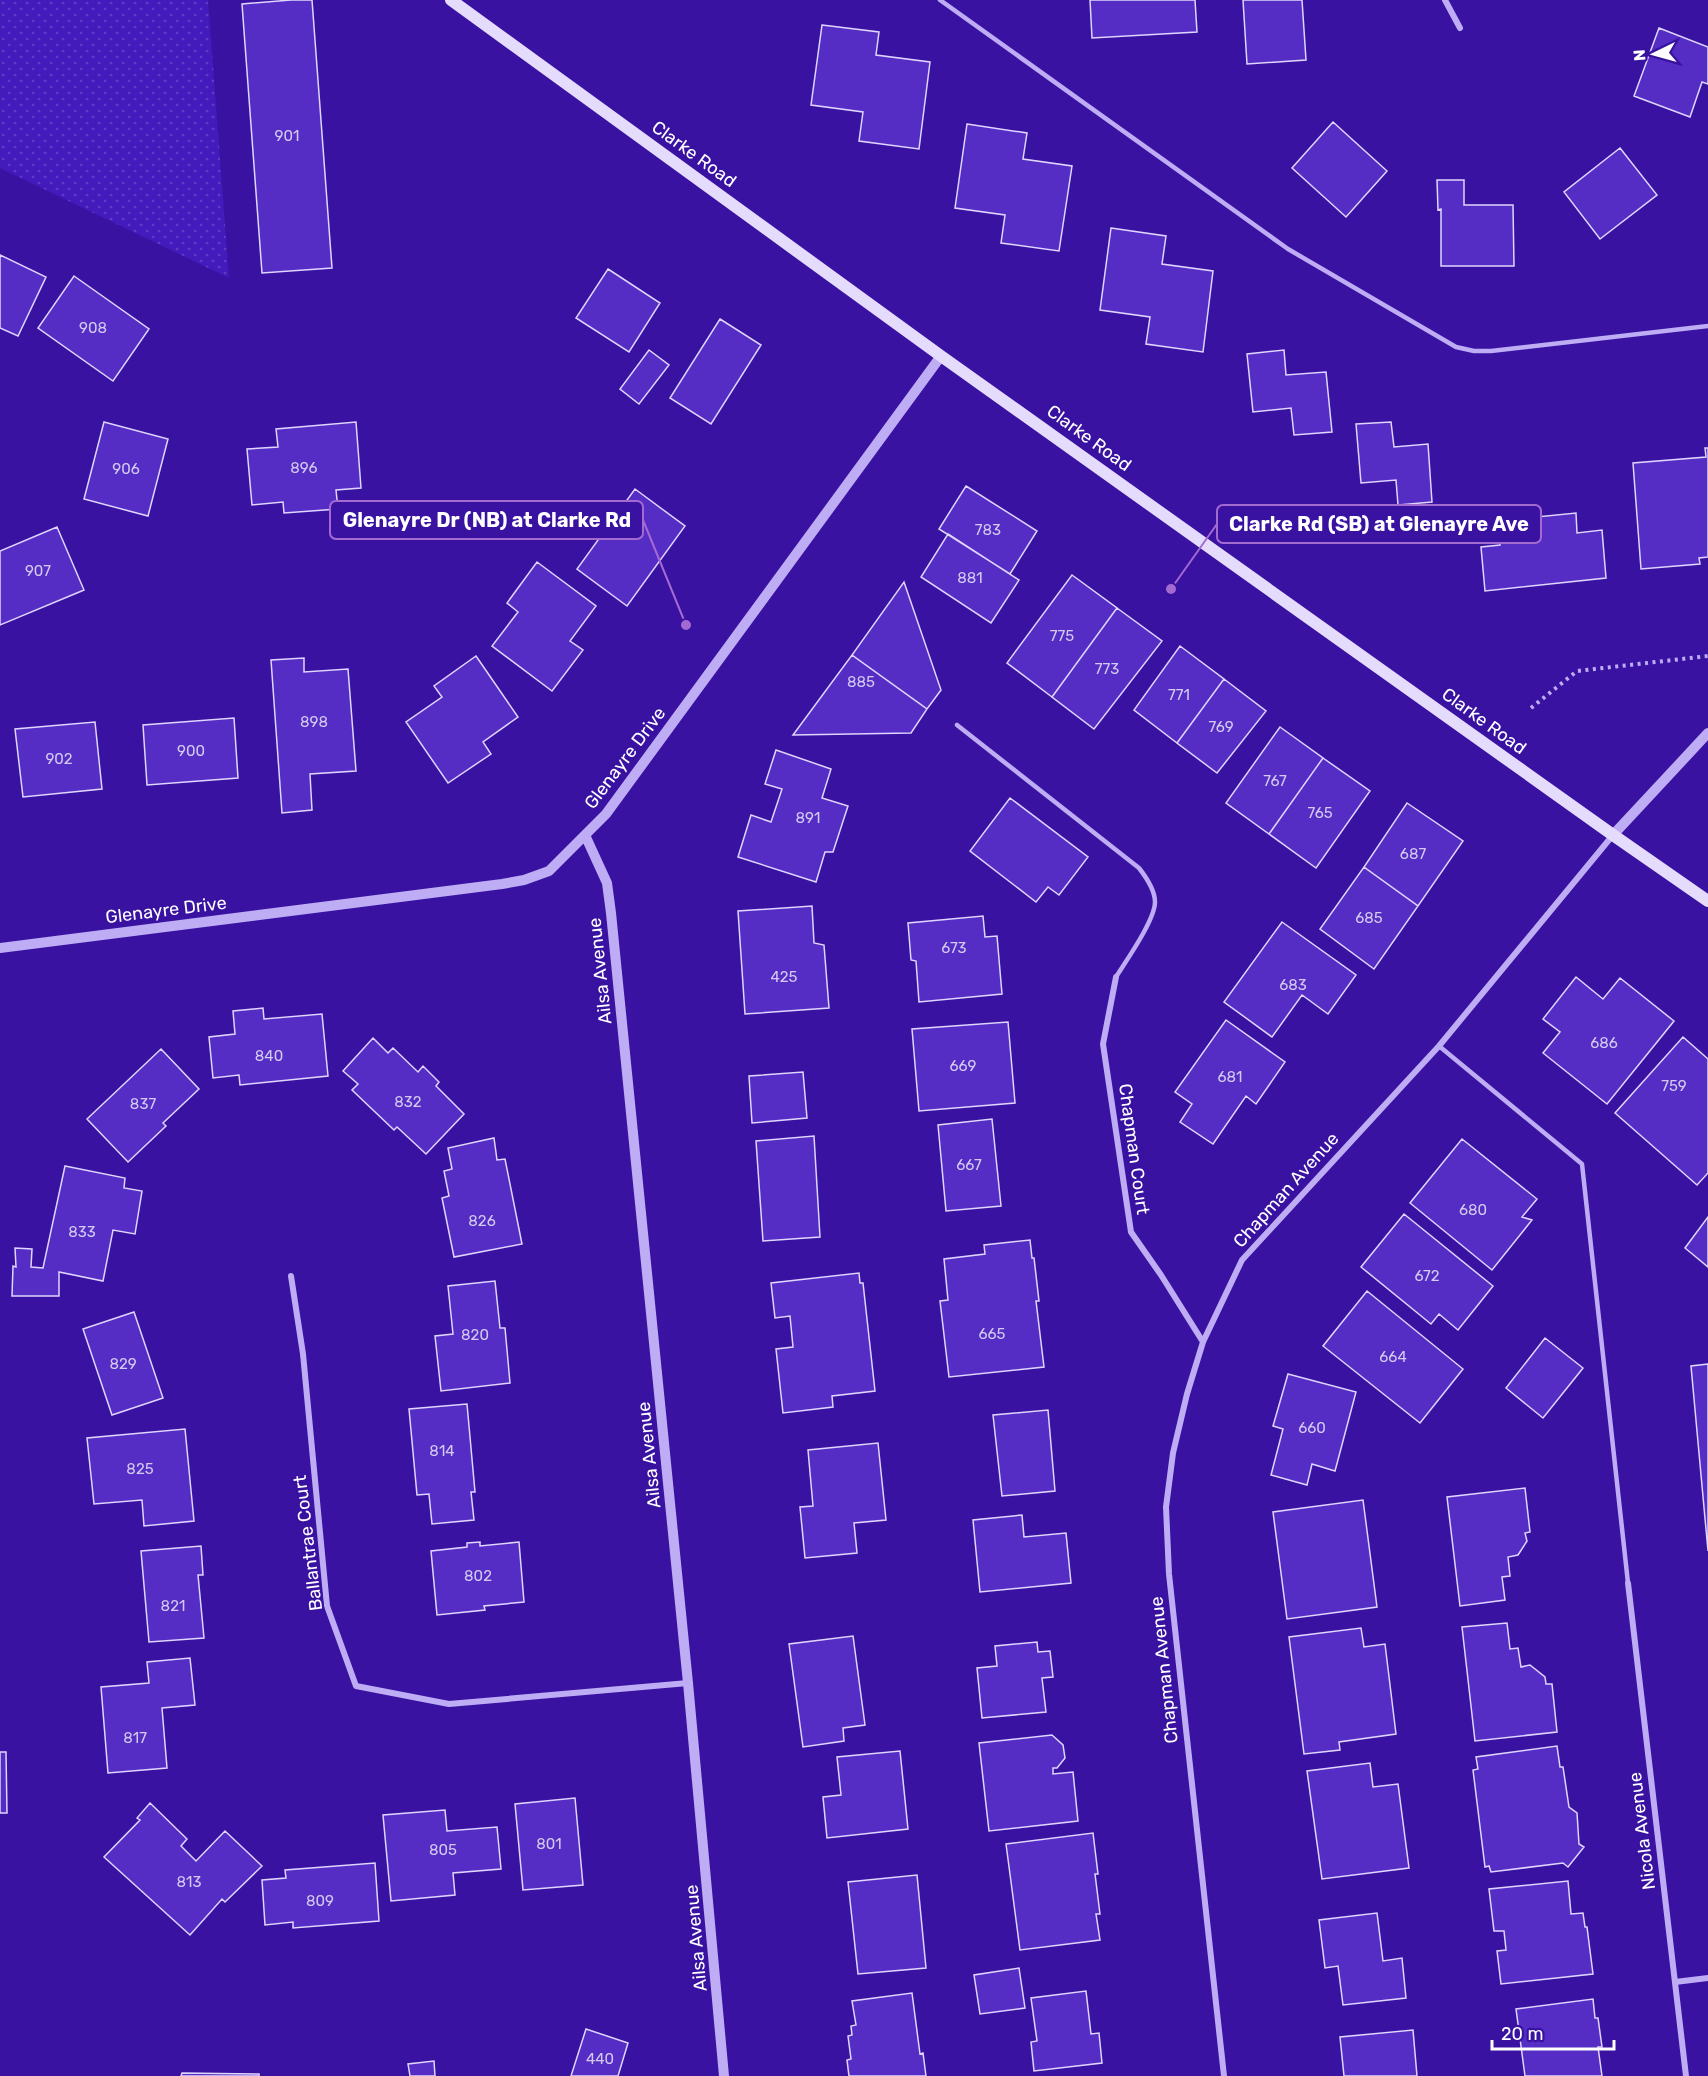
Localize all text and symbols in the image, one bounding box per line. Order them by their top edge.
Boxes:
north arrow [1624,24,1684,84]
text: N [1630,49,1650,62]
street label: Clarke Road [647,116,741,192]
house number: 901 [275,127,299,145]
house number: 908 [79,319,107,337]
street label: Clarke Road [1042,400,1136,476]
house number: 896 [290,459,318,477]
house number: 906 [112,460,140,478]
callout: Glenayre Dr (NB) at Clarke Rd [330,501,643,539]
callout: Clarke Rd (SB) at Glenayre Ave [1217,505,1541,543]
text: Glenayre Dr (NB) at Clarke Rd [343,508,631,532]
text: Clarke Rd (SB) at Glenayre Ave [1229,512,1529,536]
house number: 783 [975,521,1001,539]
house number: 907 [25,562,51,580]
house number: 881 [957,569,983,587]
house number: 775 [1050,627,1074,645]
house number: 773 [1095,660,1119,678]
house number: 885 [847,673,875,691]
street label: Clarke Road [1437,683,1531,759]
house number: 771 [1168,686,1190,704]
street label: Glenayre Drive [580,703,670,813]
house number: 898 [300,713,328,731]
house number: 769 [1208,718,1234,736]
house number: 900 [177,742,205,760]
house number: 902 [45,750,73,768]
house number: 767 [1263,772,1287,790]
house number: 765 [1307,804,1333,822]
house number: 891 [796,809,820,827]
house number: 687 [1400,845,1426,863]
street label: Glenayre Drive [104,892,228,928]
house number: 685 [1355,909,1383,927]
street label: Ailsa Avenue [583,917,617,1025]
house number: 673 [941,939,967,957]
house number: 425 [770,968,798,986]
house number: 683 [1279,976,1307,994]
house number: 686 [1590,1034,1618,1052]
house number: 840 [255,1047,283,1065]
house number: 669 [950,1057,977,1075]
house number: 681 [1217,1068,1243,1086]
house number: 759 [1661,1077,1687,1095]
street label: Chapman Court [1114,1082,1154,1216]
house number: 832 [394,1093,422,1111]
house number: 837 [130,1095,156,1113]
street label: Chapman Avenue [1228,1128,1344,1252]
house number: 667 [956,1156,982,1174]
house number: 680 [1459,1201,1487,1219]
house number: 826 [468,1212,496,1230]
house number: 833 [68,1223,96,1241]
house number: 672 [1414,1267,1440,1285]
house number: 665 [978,1325,1006,1343]
house number: 820 [461,1326,489,1344]
house number: 664 [1379,1348,1407,1366]
house number: 829 [109,1355,137,1373]
street label: Ailsa Avenue [632,1401,666,1509]
house number: 660 [1298,1419,1326,1437]
house number: 814 [429,1442,455,1460]
house number: 825 [126,1460,154,1478]
street label: Ballantrae Court [289,1474,327,1612]
house number: 802 [464,1567,492,1585]
street label: Chapman Avenue [1145,1596,1183,1744]
house number: 821 [161,1597,185,1615]
house number: 817 [123,1729,147,1747]
street label: Nicola Avenue [1624,1771,1660,1891]
house number: 801 [536,1835,562,1853]
house number: 805 [429,1841,457,1859]
house number: 813 [177,1873,201,1891]
street label: Ailsa Avenue [680,1884,712,1992]
house number: 809 [306,1892,334,1910]
scale bar [1492,2013,1614,2051]
text: 20 m [1501,2023,1543,2045]
house number: 440 [586,2050,614,2068]

